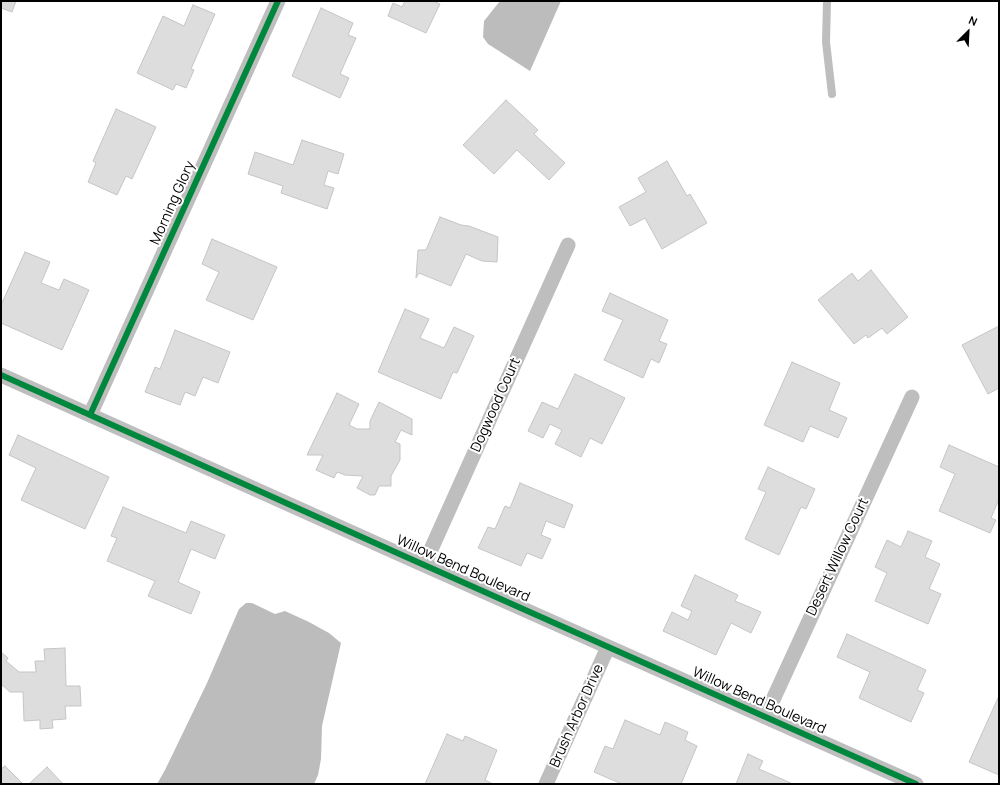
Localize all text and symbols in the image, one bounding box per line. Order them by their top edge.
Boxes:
north arrow [948,12,988,52]
text: N [966,12,980,29]
street label: Morning Glory [147,159,199,247]
street label: Dogwood Court [468,355,524,455]
street label: Desert Willow Court [803,495,873,619]
street label: Willow Bend Boulevard [394,532,532,606]
street label: Brush Arbor Drive [547,662,607,770]
street label: Willow Bend Boulevard [690,664,828,738]

